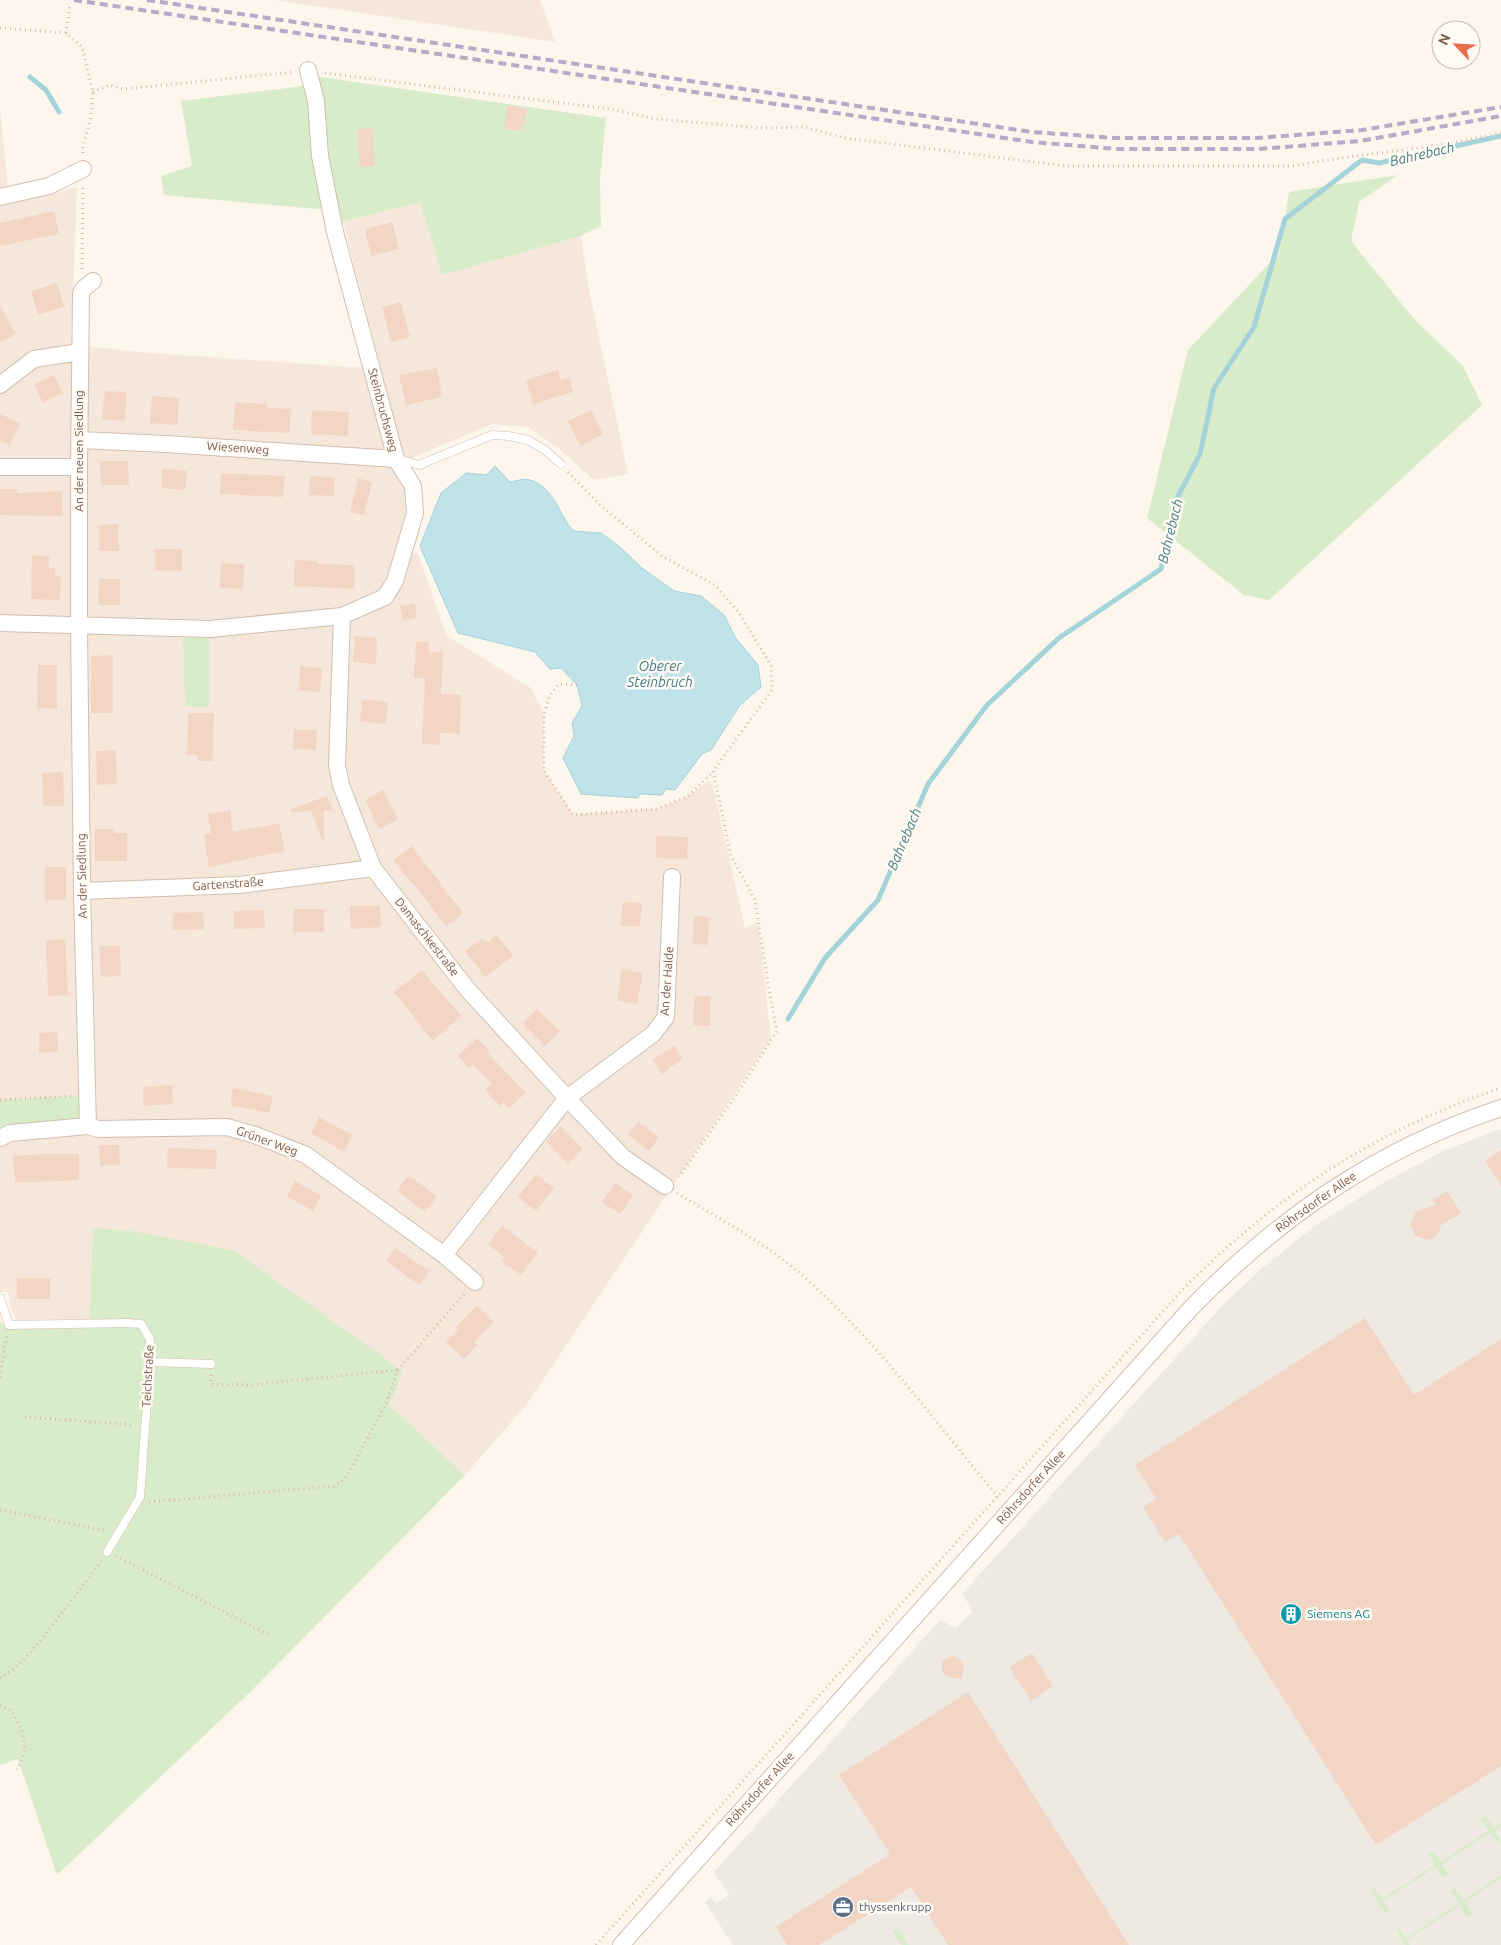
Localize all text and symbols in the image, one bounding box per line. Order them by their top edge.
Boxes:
north arrow [1431,20,1481,70]
text: N [1435,31,1454,48]
water label: Bahrebach [1388,139,1456,169]
street label: Steinbruchsweg [366,367,401,453]
street label: An der neuen Siedlung [72,390,85,512]
street label: Wiesenweg [206,439,270,456]
water label: Bahrebach [1154,497,1186,565]
water label: Oberer Steinbruch [626,658,693,690]
water label: Bahrebach [884,806,924,872]
street label: An der Siedlung [74,833,89,919]
street label: Gartenstraße [192,875,264,892]
street label: Damaschkestraße [393,895,462,978]
street label: An der Halde [658,946,675,1016]
street label: Grüner Weg [235,1123,300,1158]
street label: Röhrsdorfer Allee [1273,1169,1359,1234]
street label: Teichstraße [139,1344,156,1408]
street label: Röhrsdorfer Allee [994,1447,1067,1526]
building icon: Siemens AG [1279,1602,1303,1626]
place label: Siemens AG [1307,1607,1370,1620]
street label: Röhrsdorfer Allee [723,1749,796,1828]
office icon: thyssenkrupp [831,1895,855,1919]
place label: thyssenkrupp [859,1900,932,1913]

